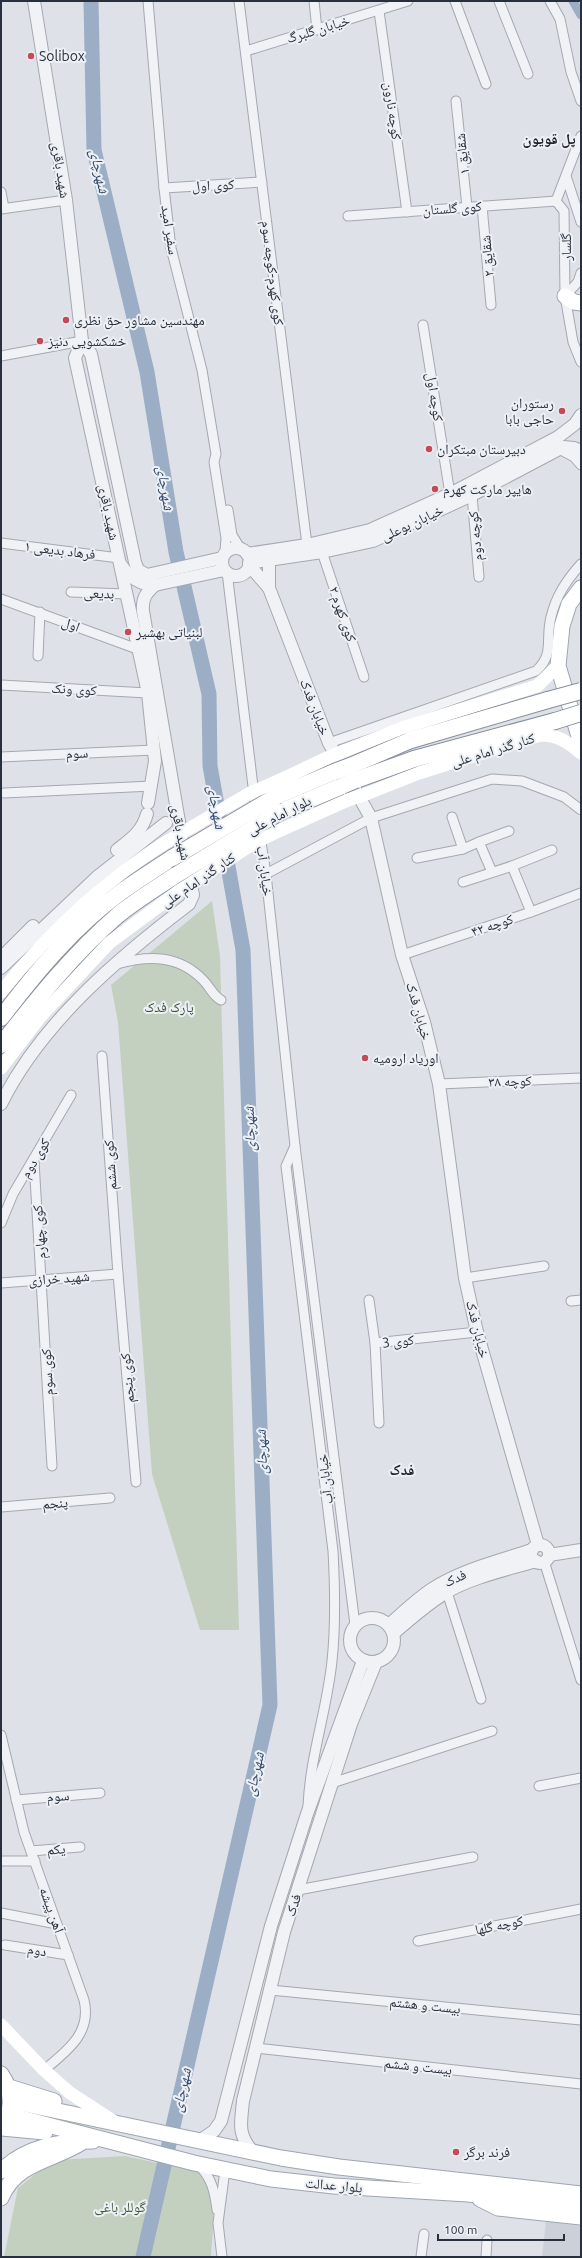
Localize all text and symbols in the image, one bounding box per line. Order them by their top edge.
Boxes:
street label: خیابان گلبرگ [284,12,352,47]
place label: Solibox [39,48,85,64]
marker: Solibox [26,51,36,61]
street label: کوچه نارون [380,81,405,141]
district label: پل قویون [522,130,576,148]
street label: شقایق ۱ [452,132,474,175]
street label: شهید باقری [48,141,73,200]
water label: شهرچای [86,148,113,195]
street label: کوی اول [191,176,235,195]
street label: کوی گلستان [422,198,483,219]
street label: سفیر امید [157,204,182,256]
street label: کوی کهرم-کوچه سوم [257,220,287,327]
street label: گلسار [558,233,575,262]
street label: شقایق ۲ [477,234,499,277]
place label: مهندسین مشاور حق نظری [74,312,205,330]
marker: مهندسین مشاور حق نظری [61,315,71,325]
place label: خشکشویی دنیز [47,333,127,350]
marker: خشکشویی دنیز [35,336,45,346]
street label: کوچه اول [422,372,447,423]
place label: رستوران حاجی بابا [505,395,554,428]
marker: رستوران حاجی بابا [557,406,567,416]
place label: دبیرستان مبتکران [437,441,526,458]
marker: دبیرستان مبتکران [424,444,434,454]
water label: شهرچای [153,465,178,512]
place label: هایپر مارکت کهرم [443,481,532,499]
street label: شهید باقری [94,482,123,542]
marker: هایپر مارکت کهرم [430,484,440,494]
street label: خیابان بوعلی [378,502,446,545]
street label: کوچه دوم [465,510,487,562]
street label: فرهاد بدیعی ۱ [23,538,97,563]
street label: بدیعی [83,584,115,603]
street label: کوی کهرم ۲ [324,584,360,645]
street label: اول [59,613,82,636]
place label: لبنیاتی بهشیر [135,624,203,641]
marker: لبنیاتی بهشیر [123,627,133,637]
street label: خیابان فدک [296,677,333,738]
street label: کوی ونک [51,680,97,699]
street label: کنار گذر امام علی [449,730,537,772]
street label: سوم [65,744,89,764]
water label: شهرچای [204,784,229,831]
street label: بلوار امام علی [245,792,315,840]
street label: شهید باقری [167,802,194,862]
street label: خیابان آب [253,845,276,897]
street label: کنار گذر امام علی [158,849,240,912]
street label: کوچه ۴۲ [469,911,516,940]
street label: خیابان فدک [402,980,435,1042]
park label: پارک فدک [144,999,194,1016]
place label: اوریاد ارومیه [373,1050,439,1067]
marker: اوریاد ارومیه [360,1053,370,1063]
street label: کوچه ۳۸ [488,1072,532,1091]
water label: شهرچای [240,1106,259,1151]
street label: کوی دوم [17,1135,55,1182]
street label: کوی ششم [100,1139,122,1191]
street label: کوی چهارم [29,1204,51,1260]
street label: شهید خرازی [28,1268,90,1289]
street label: خیابان فدک [462,1298,493,1360]
street label: کوی 3 [381,1331,415,1352]
street label: کوی سوم [38,1348,58,1396]
street label: کوی پنجم [117,1352,139,1404]
water label: شهرچای [252,1429,271,1474]
street label: خیابان آب [314,1453,337,1505]
district label: فدک [390,1461,414,1478]
street label: پنجم [42,1494,69,1514]
street label: فدک [441,1566,469,1590]
water label: شهرچای [241,1750,268,1798]
street label: سوم [46,1787,70,1807]
street label: یکم [46,1840,66,1860]
street label: آهن پیشه [35,1885,68,1936]
street label: فدک [282,1892,304,1918]
street label: کوچه گلها [473,1912,525,1939]
street label: دوم [26,1941,48,1961]
street label: بیست و هشتم [388,1993,461,2019]
street label: بیست و ششم [383,2054,453,2080]
water label: شهرچای [168,2066,195,2114]
place label: فرند برگر [463,2144,510,2161]
marker: فرند برگر [451,2147,461,2157]
street label: بلوار عدالت [305,2175,363,2196]
park label: گوللر باغی [94,2199,146,2216]
scale bar [438,2216,564,2242]
text: 100 m [444,2223,477,2236]

